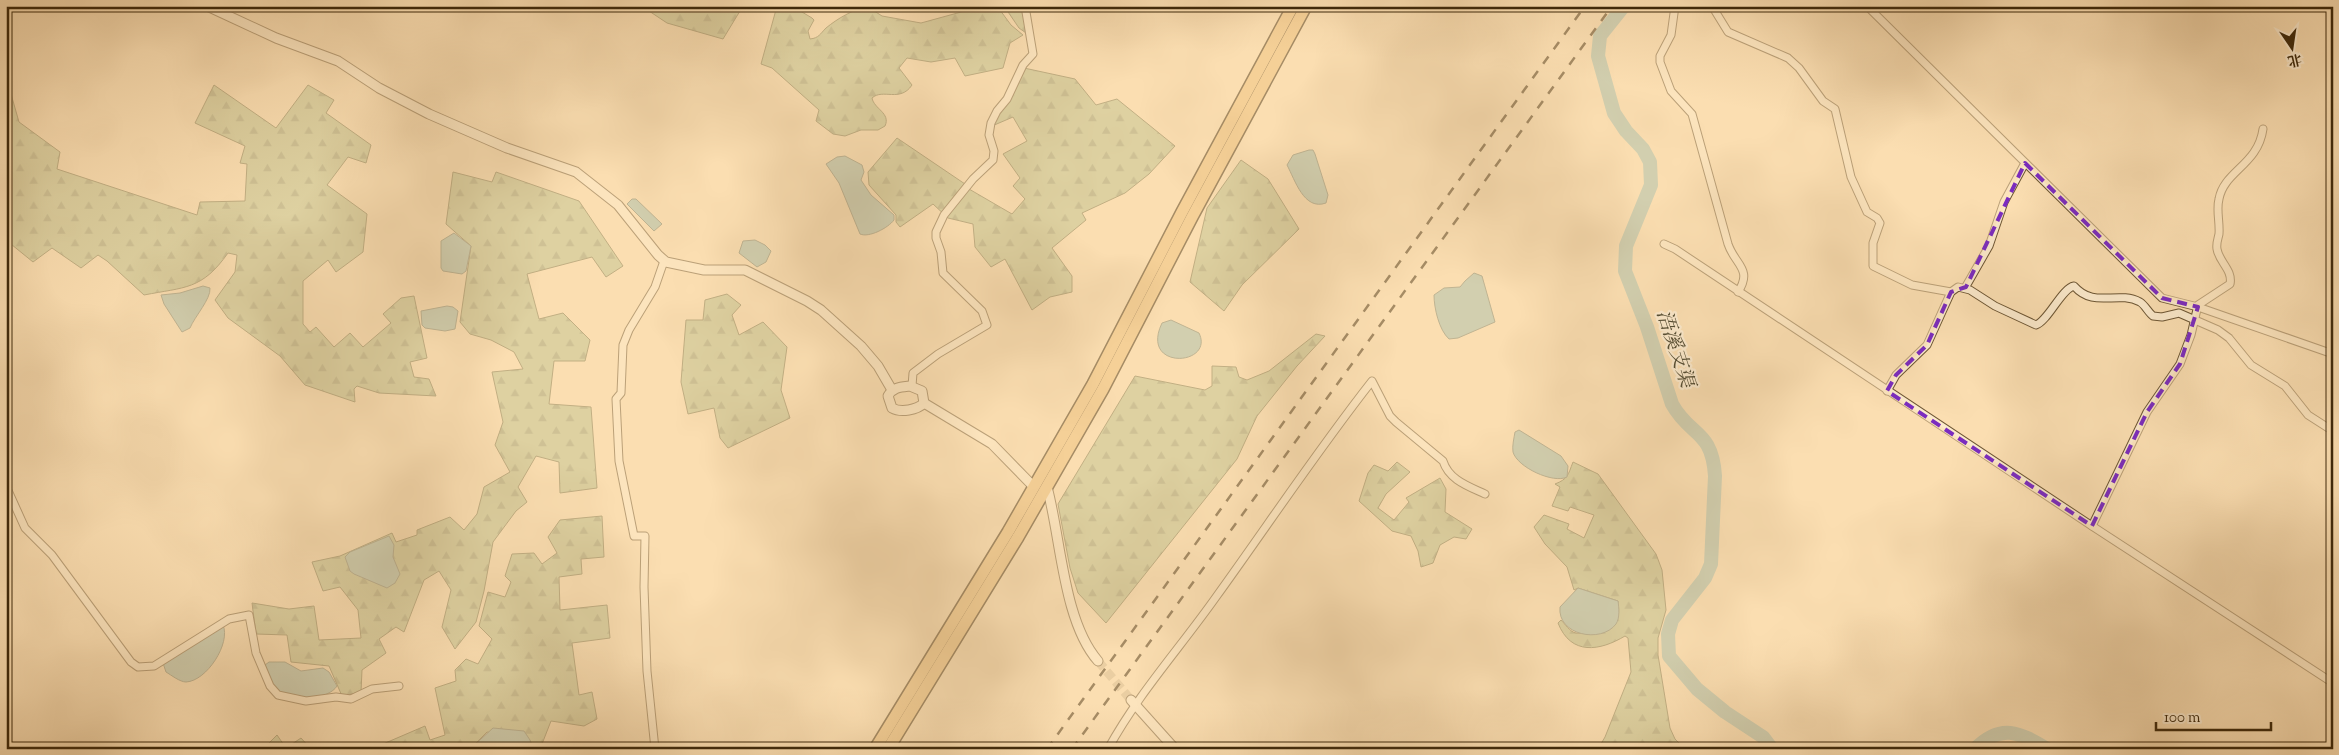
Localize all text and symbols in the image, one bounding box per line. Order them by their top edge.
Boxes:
north arrow [2266,22,2316,72]
text: 北 [2285,47,2304,70]
water label: 浯溪支渠 [1648,306,1701,394]
scale bar [2156,700,2272,732]
text: 100 m [2164,708,2201,729]

